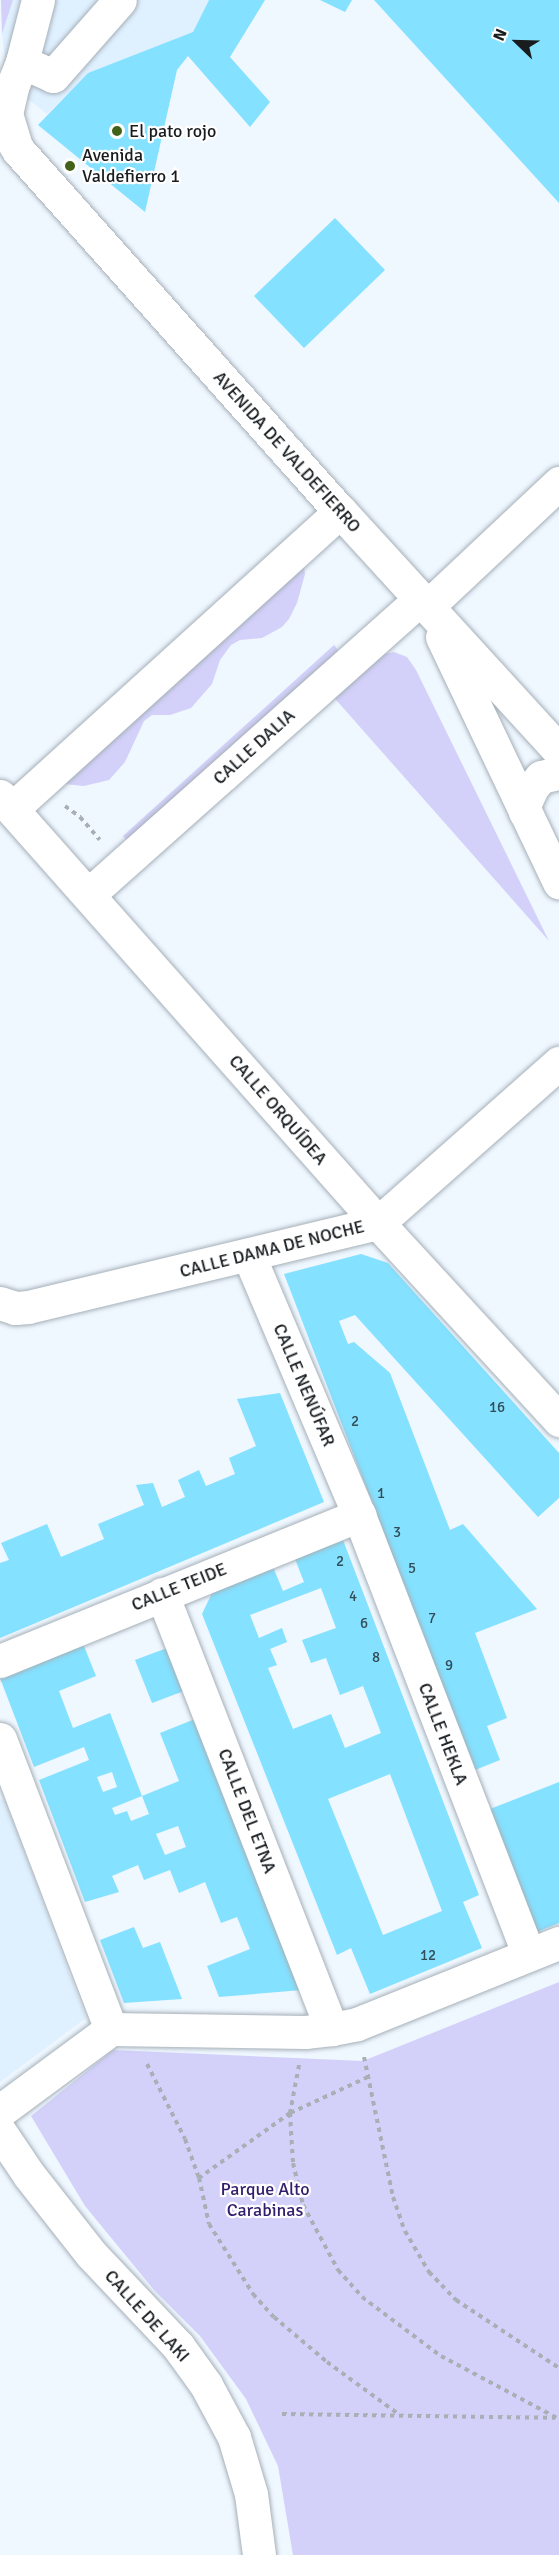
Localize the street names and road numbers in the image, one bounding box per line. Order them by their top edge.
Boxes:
street label: AVENIDA DE VALDEFIERRO [209,367,365,537]
street label: CALLE DALIA [209,705,299,789]
street label: CALLE ORQUÍDEA [224,1051,332,1169]
street label: CALLE DAMA DE NOCHE [177,1216,367,1282]
street label: CALLE NENÚFAR [268,1320,340,1450]
street label: CALLE TEIDE [128,1558,230,1616]
street label: CALLE HEKLA [414,1680,472,1788]
street label: CALLE DEL ETNA [213,1746,281,1876]
street label: CALLE DE LAKI [100,2265,194,2367]

